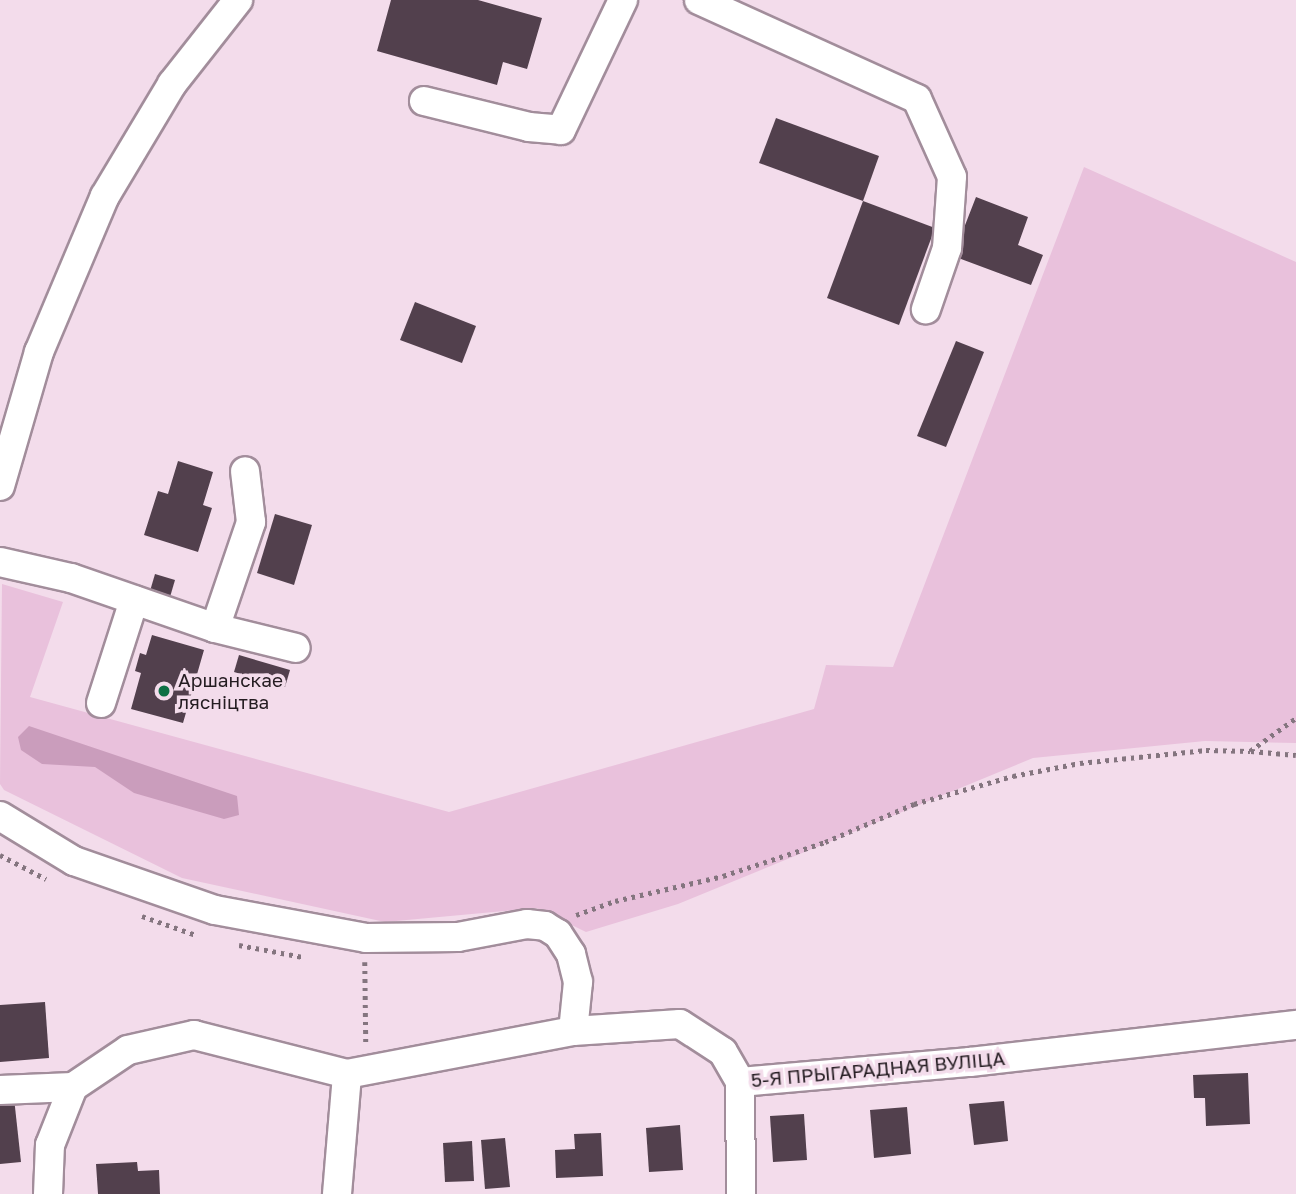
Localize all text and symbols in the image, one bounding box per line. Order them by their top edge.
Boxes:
place label: Аршанскае лясніцтва [178,669,283,713]
marker: Аршанскае лясніцтва [156,683,172,699]
street label: 5-Я ПРЫГАРАДНАЯ ВУЛІЦА [750,1047,1006,1091]

